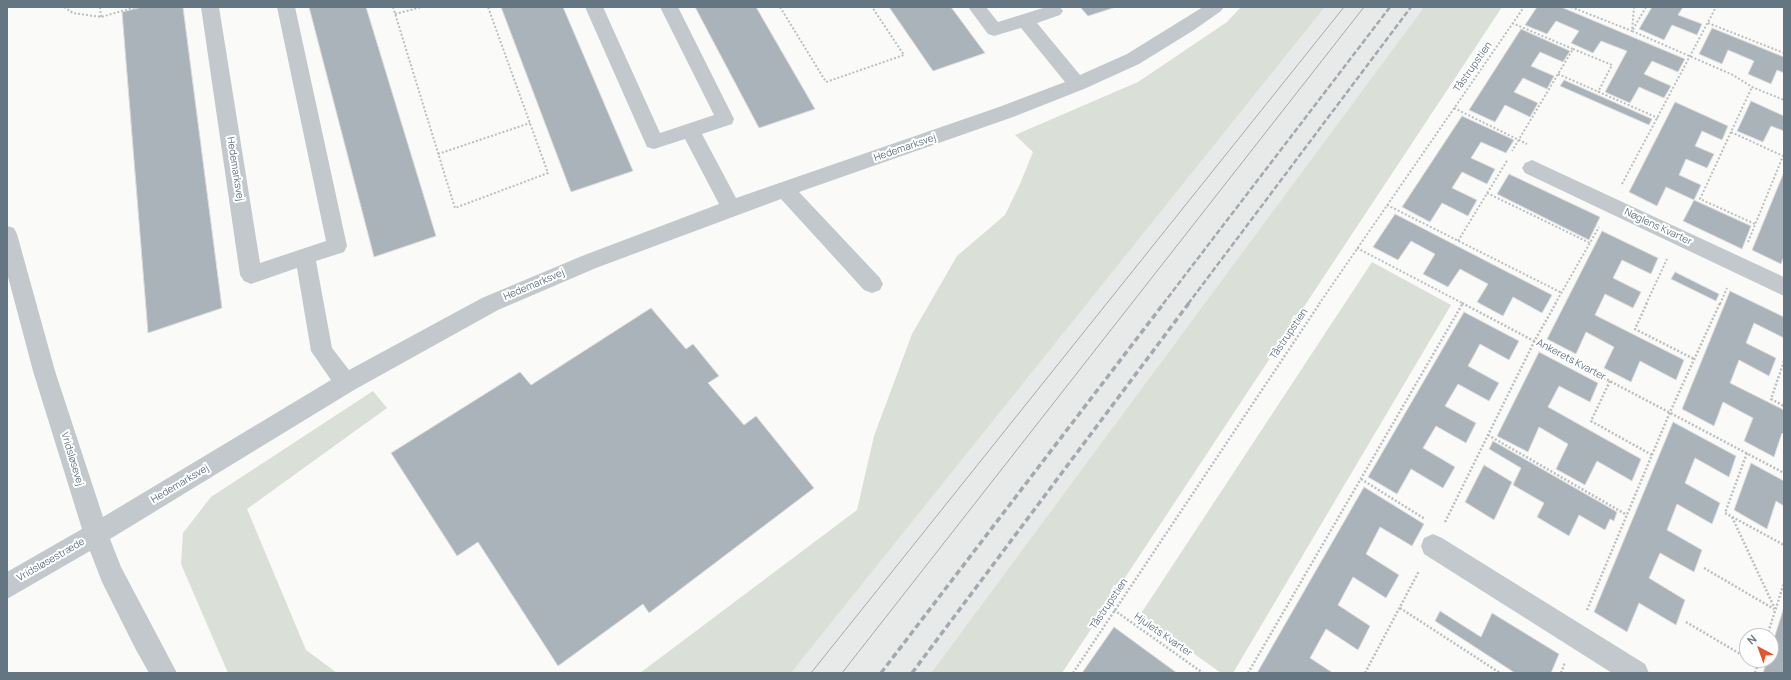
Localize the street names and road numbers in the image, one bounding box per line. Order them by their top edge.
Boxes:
street label: Tåstrupstien [1451,40,1495,94]
street label: Hedemarksvej [872,132,938,164]
street label: Hedemarksvej [224,136,246,202]
street label: Nøglens Kvarter [1622,206,1694,248]
street label: Hedemarksvej [502,267,566,303]
street label: Tåstrupstien [1268,306,1310,362]
street label: Ankerets Kvarter [1534,337,1608,383]
street label: Vridsløsevej [58,431,86,487]
street label: Hedemarksvej [149,462,211,506]
street label: Vridsløsestræde [15,536,87,584]
street label: Tåstrupstien [1088,576,1130,632]
street label: Hjulets Kvarter [1132,611,1194,659]

